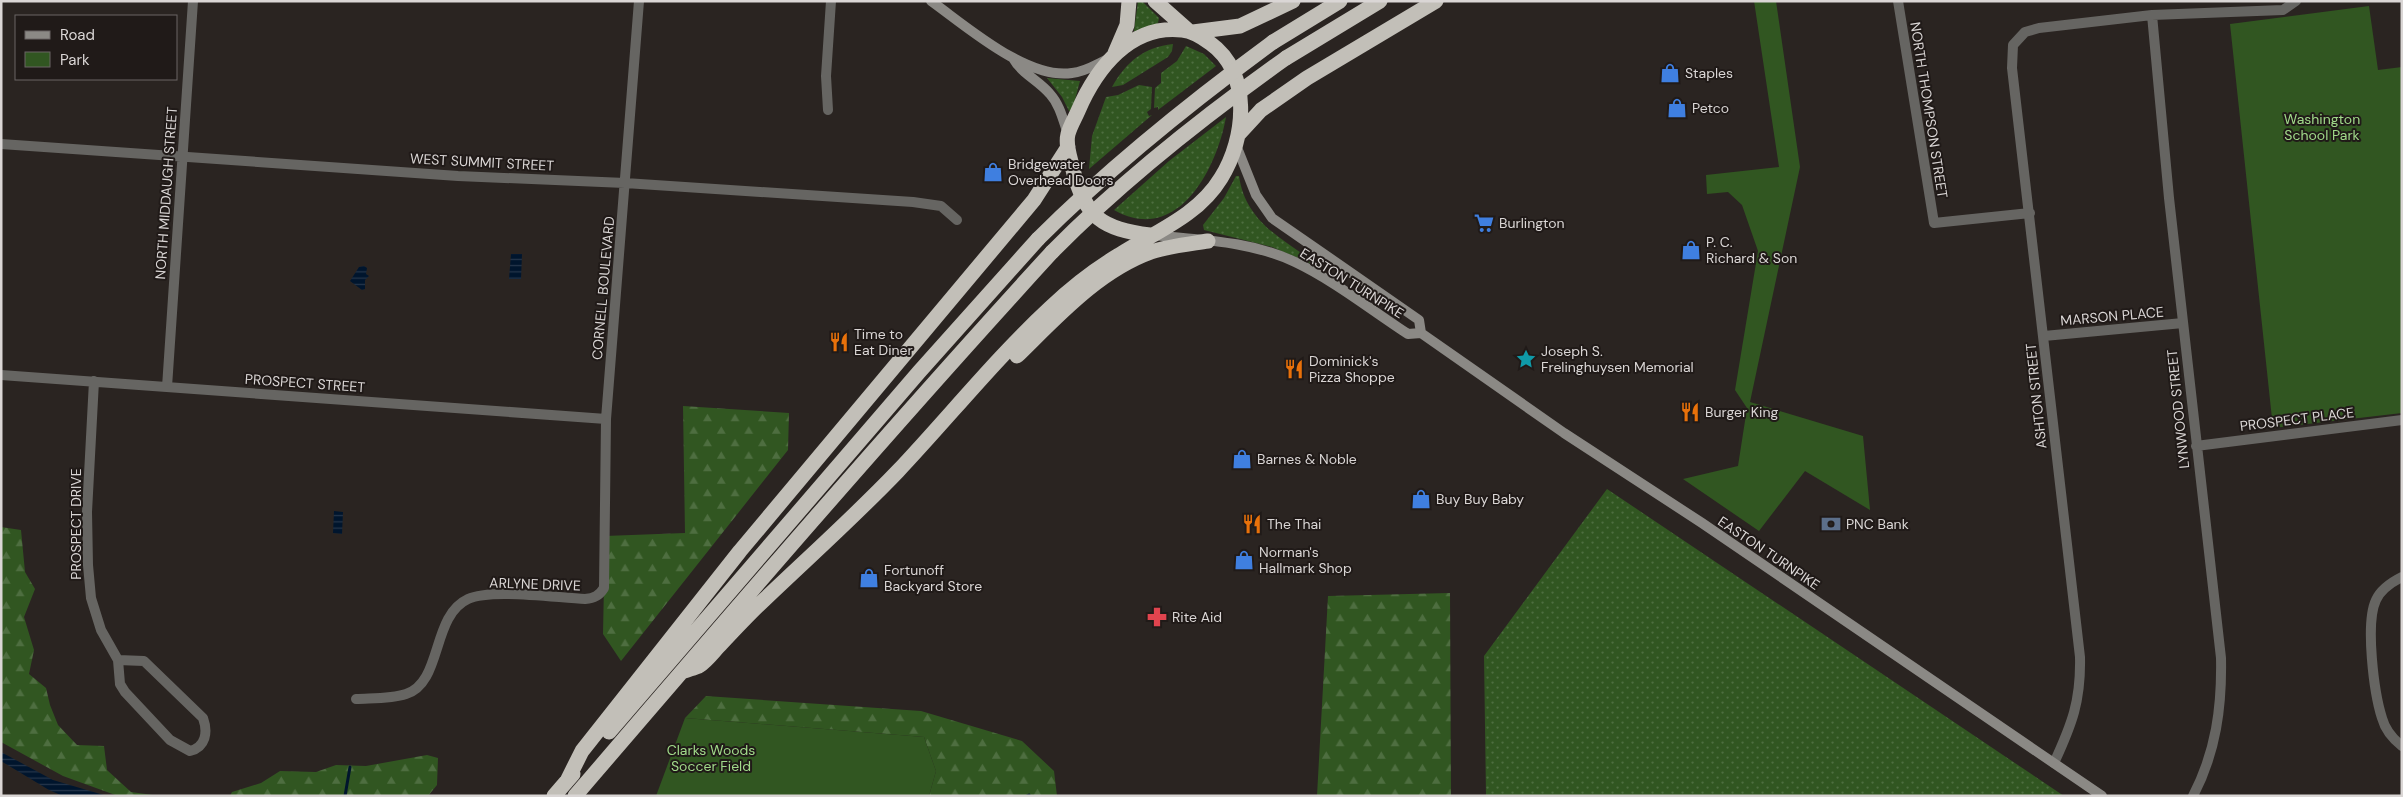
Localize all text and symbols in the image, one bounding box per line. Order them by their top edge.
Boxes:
legend [15,15,178,80]
street label: NORTH THOMPSON STREET [1906,21,1952,200]
text: Road [60,25,95,45]
text: Park [60,50,90,70]
shop icon: Staples [1659,62,1681,84]
place label: Staples [1685,64,1733,82]
shop icon: Petco [1666,97,1688,119]
place label: Petco [1692,99,1729,117]
street label: NORTH MIDDAUGH STREET [151,106,181,280]
park label: Washington School Park [2284,110,2360,144]
street label: WEST SUMMIT STREET [409,149,555,175]
place label: Bridgewater Overhead Doors [1008,155,1114,189]
shop icon: Bridgewater Overhead Doors [982,161,1004,183]
supermarket icon: Burlington [1473,212,1495,234]
place label: Burlington [1499,214,1565,232]
street label: CORNELL BOULEVARD [588,215,618,361]
place label: P. C. Richard & Son [1706,233,1797,267]
shop icon: P. C. Richard & Son [1680,239,1702,261]
street label: EASTON TURNPIKE [1297,244,1407,322]
street label: MARSON PLACE [2059,302,2165,329]
place label: Time to Eat Diner [854,325,913,359]
restaurant icon: Time to Eat Diner [828,331,850,353]
place label: Joseph S. Frelinghuysen Memorial [1541,342,1694,376]
street label: ASHTON STREET [2021,342,2051,450]
place icon: Joseph S. Frelinghuysen Memorial [1515,348,1537,370]
street label: LYNWOOD STREET [2163,348,2193,469]
place label: Dominick's Pizza Shoppe [1309,352,1395,386]
restaurant icon: Dominick's Pizza Shoppe [1283,358,1305,380]
street label: PROSPECT STREET [244,370,366,396]
restaurant icon: Burger King [1679,401,1701,423]
place label: Burger King [1705,403,1778,421]
street label: PROSPECT PLACE [2239,403,2355,435]
shop icon: Barnes & Noble [1231,448,1253,470]
place label: Barnes & Noble [1257,450,1357,468]
street label: PROSPECT DRIVE [67,468,85,580]
shop icon: Buy Buy Baby [1410,488,1432,510]
place label: Buy Buy Baby [1436,490,1524,508]
street label: EASTON TURNPIKE [1715,512,1824,594]
restaurant icon: The Thai [1241,513,1263,535]
bank icon: PNC Bank [1820,513,1842,535]
place label: The Thai [1267,515,1321,533]
place label: PNC Bank [1846,515,1909,533]
place label: Norman's Hallmark Shop [1259,543,1352,577]
shop icon: Norman's Hallmark Shop [1233,549,1255,571]
place label: Fortunoff Backyard Store [884,561,982,595]
shop icon: Fortunoff Backyard Store [858,567,880,589]
street label: ARLYNE DRIVE [489,573,581,595]
pharmacy icon: Rite Aid [1146,606,1168,628]
place label: Rite Aid [1172,608,1222,626]
park label: Clarks Woods Soccer Field [667,741,755,775]

